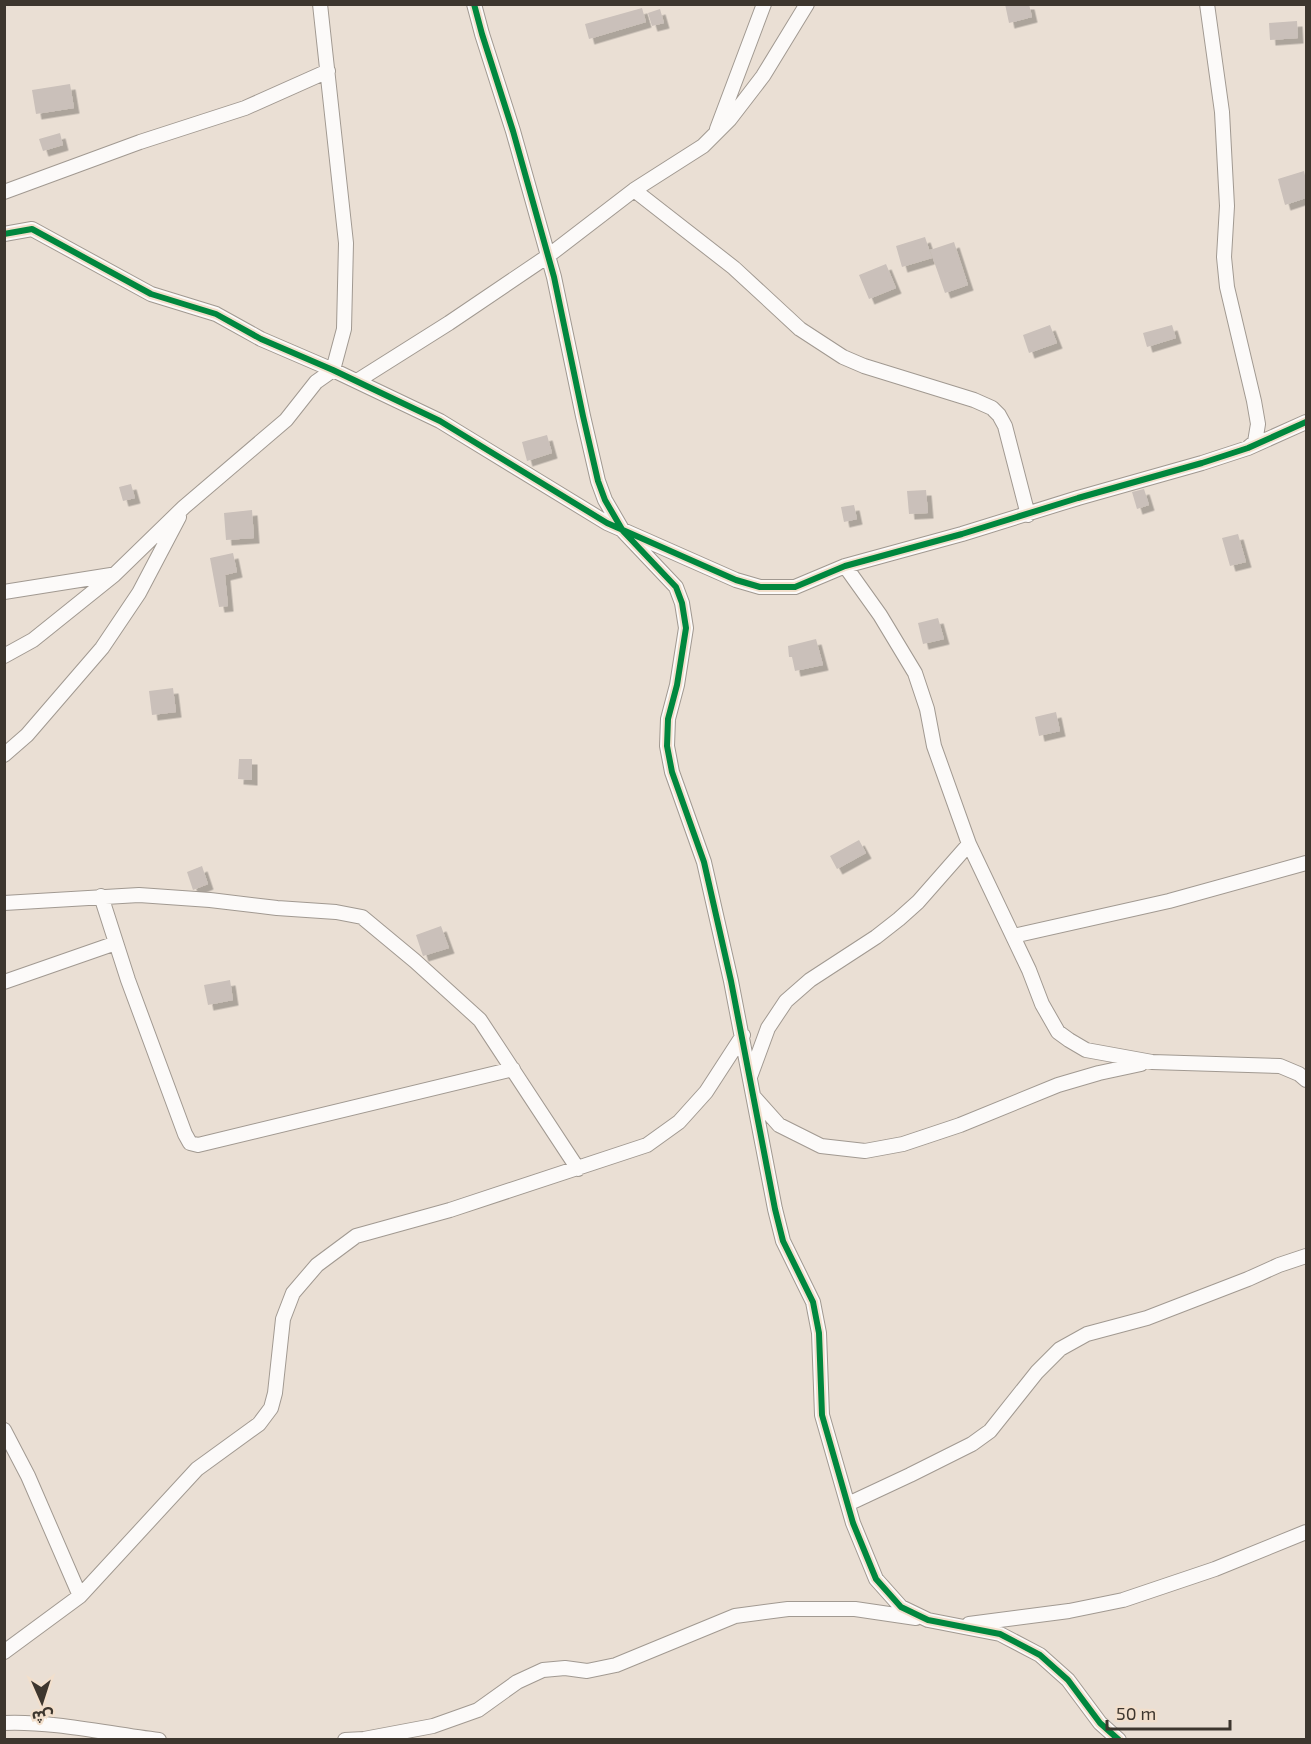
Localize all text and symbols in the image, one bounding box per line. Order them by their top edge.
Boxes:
north arrow [12,1672,72,1732]
scale bar [1107,1693,1230,1731]
text: 50 m [1116,1702,1156,1724]
text: ش [31,1706,54,1728]

